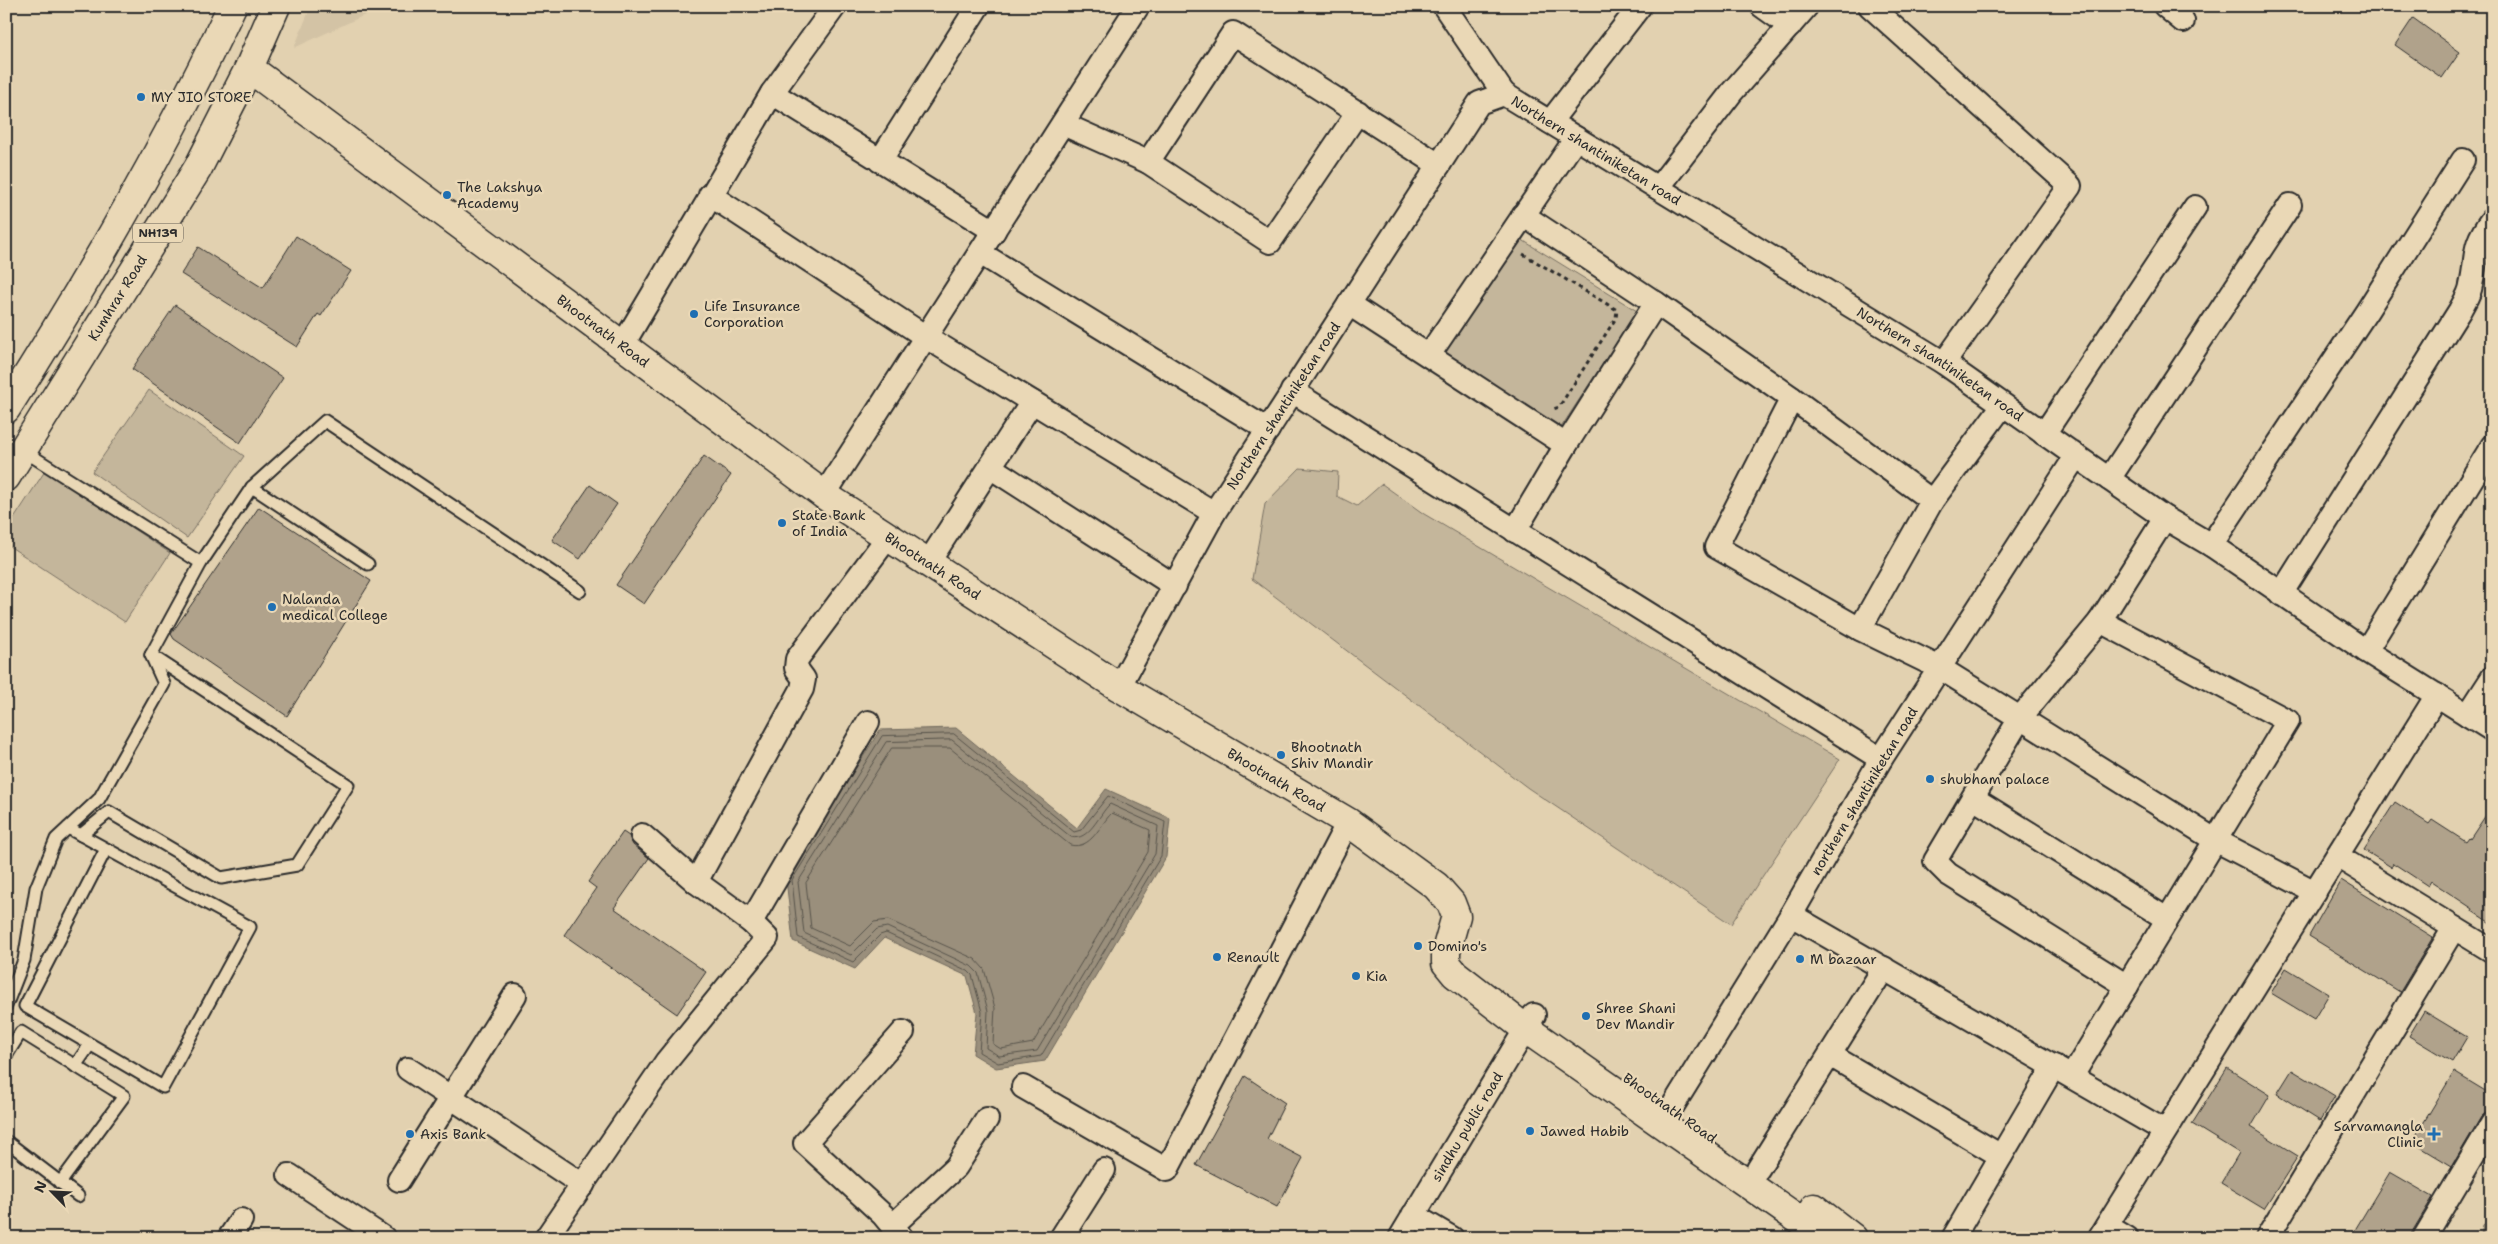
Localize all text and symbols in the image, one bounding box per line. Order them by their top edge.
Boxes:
place label: MY JIO STORE [151,88,252,106]
marker: MY JIO STORE [135,91,147,103]
street label: Northern shantiniketan road [1508,92,1685,209]
place label: The Lakshya Academy [457,178,543,212]
marker: The Lakshya Academy [441,189,453,201]
road number: NH139 [133,224,183,242]
street label: Kumhrar Road [84,251,151,344]
street label: Bhootnath Road [553,291,653,371]
place label: Life Insurance Corporation [704,297,801,331]
street label: Northern shantiniketan road [1853,303,2027,425]
marker: Life Insurance Corporation [688,308,700,320]
street label: Northern shantiniketan road [1223,318,1344,493]
place label: State Bank of India [792,506,866,540]
marker: State Bank of India [776,517,788,529]
street label: Bhootnath Road [881,528,984,604]
place label: Nalanda medical College [282,590,388,624]
marker: Nalanda medical College [266,601,278,613]
street label: northern shantiniketan road [1806,703,1922,879]
place label: Bhootnath Shiv Mandir [1291,738,1374,772]
street label: Bhootnath Road [1224,744,1329,816]
marker: Bhootnath Shiv Mandir [1275,749,1287,761]
place label: shubham palace [1940,770,2050,788]
marker: shubham palace [1924,773,1936,785]
place label: Domino's [1428,937,1487,955]
marker: Domino's [1412,940,1424,952]
place label: Renault [1227,948,1280,966]
place label: M bazaar [1810,950,1877,968]
marker: Renault [1211,951,1223,963]
marker: M bazaar [1794,953,1806,965]
place label: Kia [1366,967,1388,985]
marker: Kia [1350,970,1362,982]
place label: Shree Shani Dev Mandir [1596,999,1676,1033]
marker: Shree Shani Dev Mandir [1580,1010,1592,1022]
street label: sindhu public road [1427,1068,1507,1185]
street label: Bhootnath Road [1619,1069,1721,1147]
place label: Sarvamangla Clinic [2334,1117,2423,1151]
place label: Jawed Habib [1540,1122,1629,1140]
place label: Axis Bank [420,1125,486,1143]
marker: Jawed Habib [1524,1125,1536,1137]
marker: Sarvamangla Clinic [2427,1127,2441,1141]
marker: Axis Bank [404,1128,416,1140]
north arrow [28,1166,78,1216]
text: N [30,1178,51,1195]

